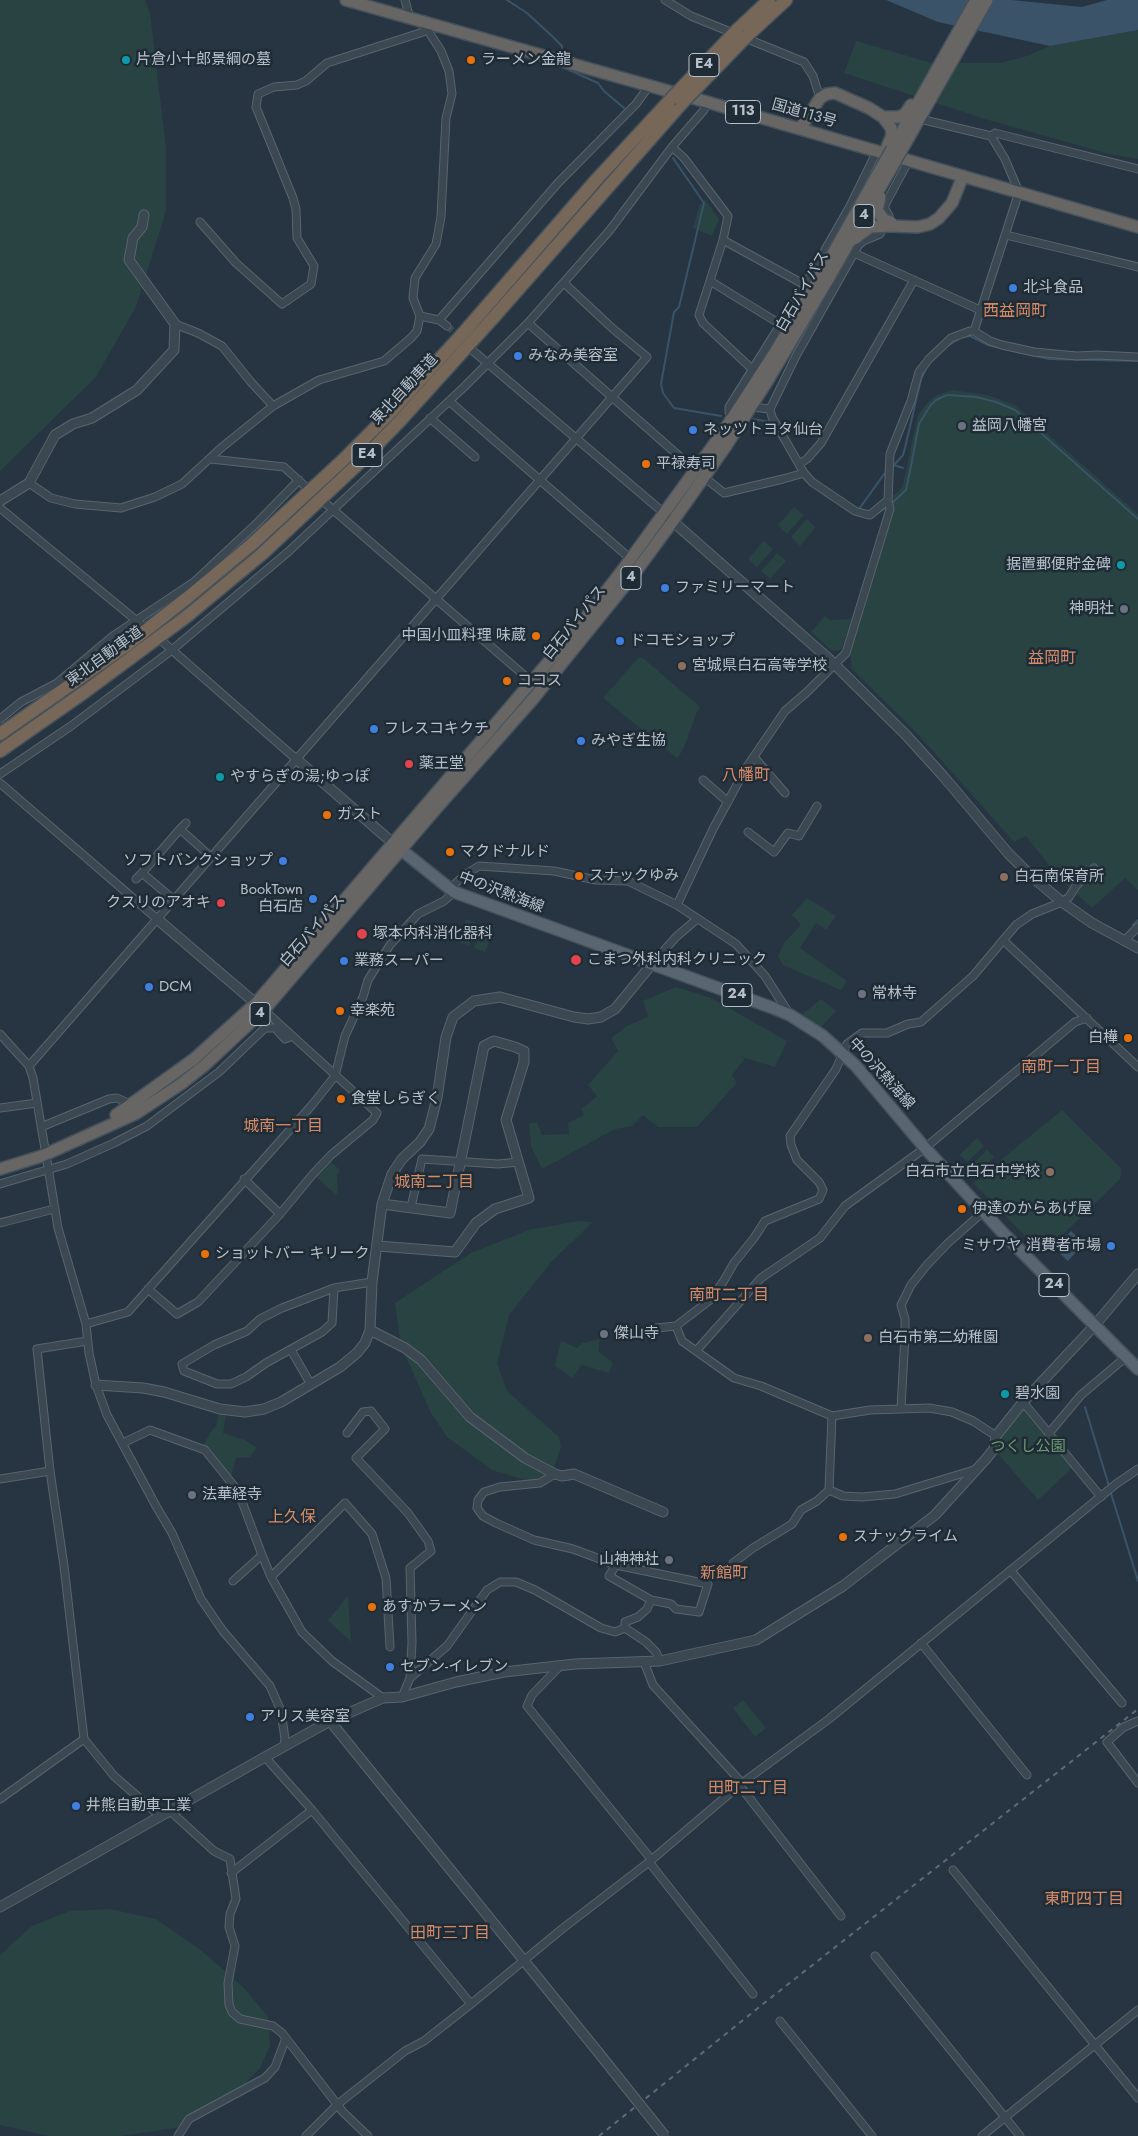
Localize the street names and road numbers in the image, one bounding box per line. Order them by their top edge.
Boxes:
road number: E4 [689,54,719,76]
street label: 国道113号 [769,96,839,132]
road number: 113 [726,100,760,124]
road number: 4 [854,205,874,228]
street label: 白石バイパス [773,249,833,335]
street label: 東北自動車道 [368,351,442,429]
road number: E4 [352,444,382,466]
road number: 4 [621,566,641,590]
street label: 白石バイパス [540,582,610,664]
street label: 東北自動車道 [63,623,147,691]
street label: 中の沢熱海線 [456,868,546,918]
street label: 白石バイパス [277,891,349,971]
road number: 24 [722,984,752,1006]
road number: 4 [250,1002,270,1026]
street label: 中の沢熱海線 [844,1035,918,1113]
road number: 24 [1039,1274,1069,1296]

